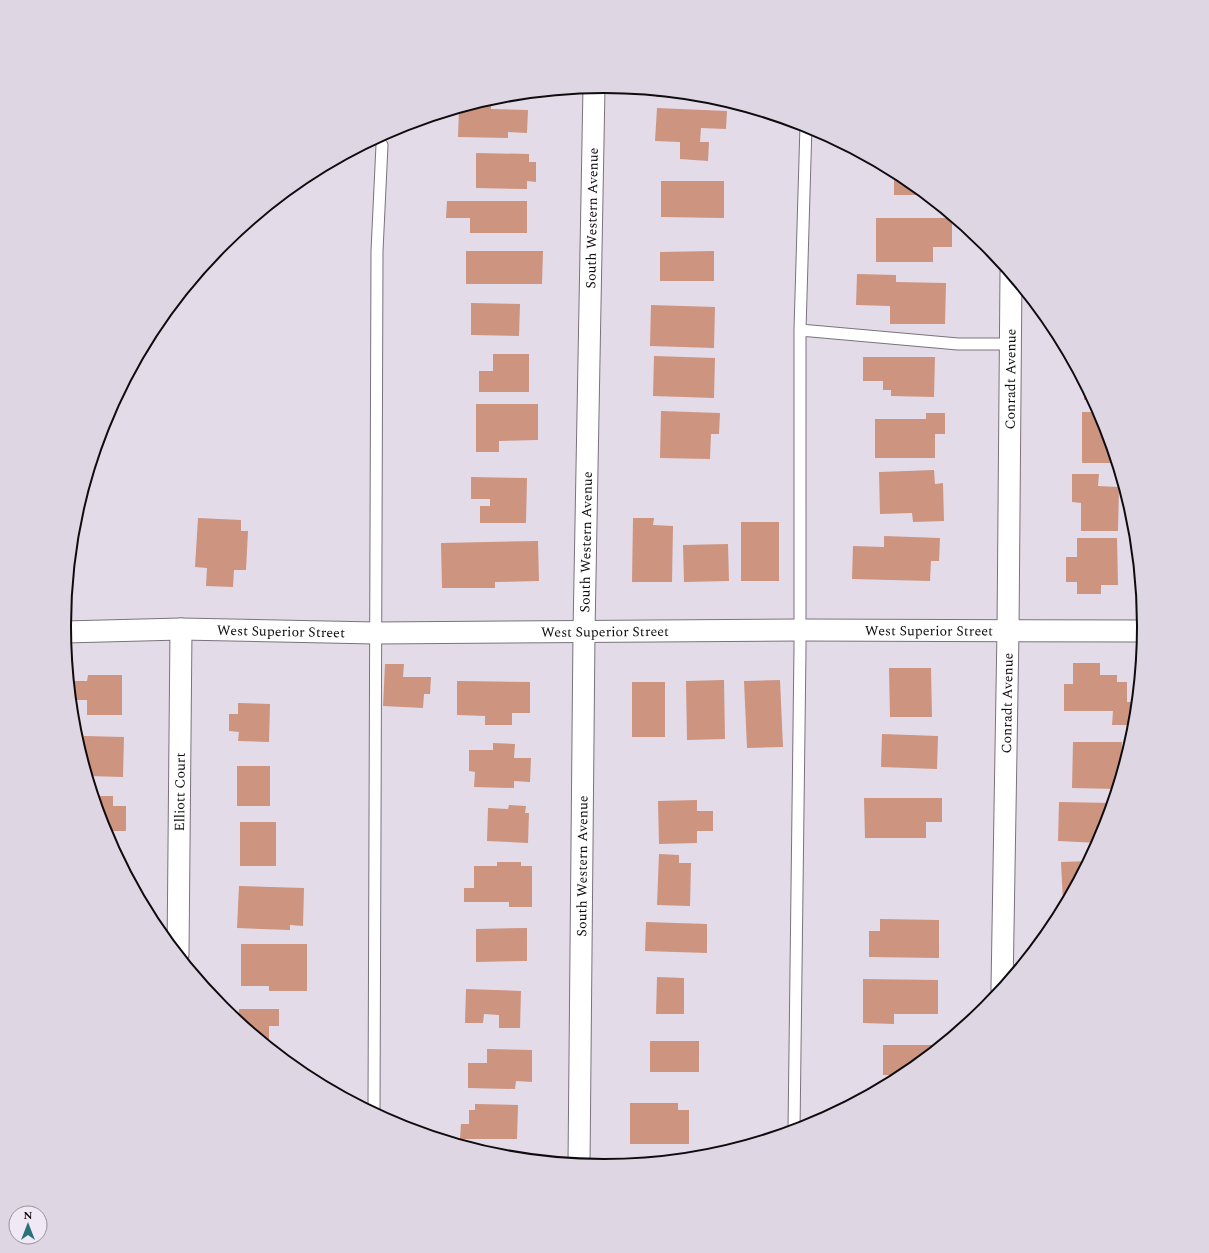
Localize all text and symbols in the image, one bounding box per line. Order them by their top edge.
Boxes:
street label: South Western Avenue [580,147,603,289]
street label: Conradt Avenue [999,328,1021,430]
street label: South Western Avenue [574,471,597,613]
street label: West Superior Street [217,619,345,643]
street label: West Superior Street [541,620,669,642]
street label: West Superior Street [865,620,993,641]
street label: Conradt Avenue [995,652,1018,754]
street label: Elliott Court [169,752,190,832]
street label: South Western Avenue [571,795,593,937]
north arrow [8,1205,48,1245]
text: N [24,1207,33,1224]

